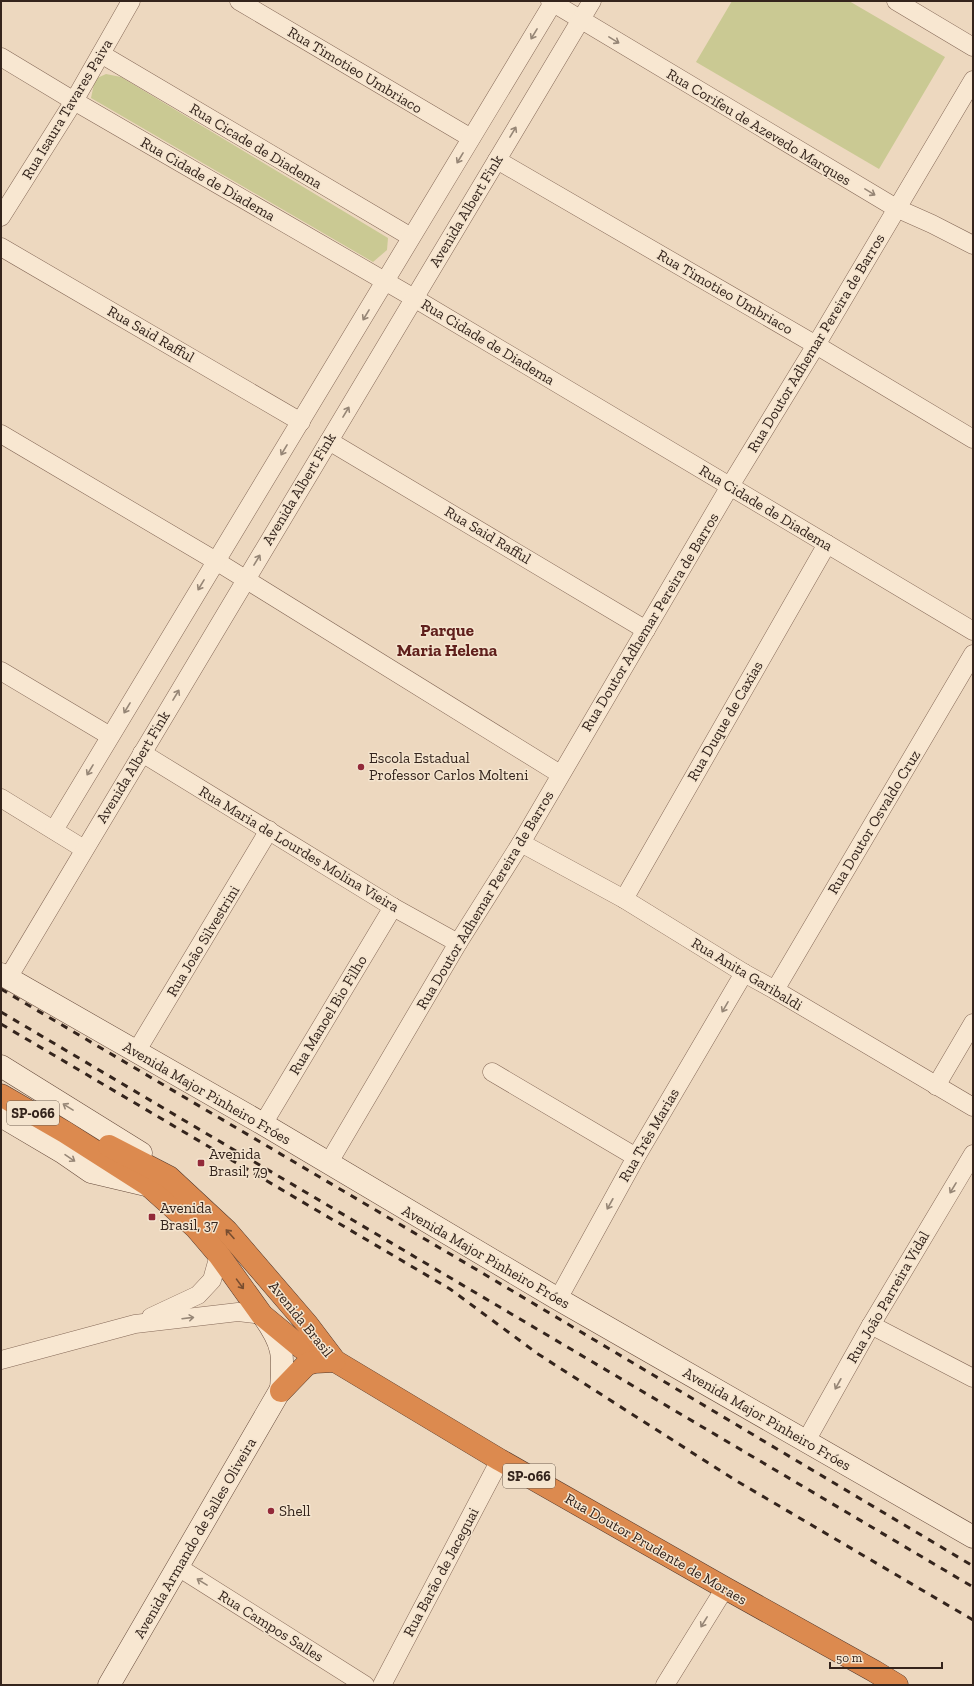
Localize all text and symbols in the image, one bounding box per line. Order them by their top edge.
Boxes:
street label: Rua Timotieo Umbriaco [284,23,426,117]
one-way arrow [530,28,538,40]
street label: Rua Isaura Tavares Paiva [18,36,116,182]
one-way arrow [608,37,620,45]
street label: Rua Corifeu de Azevedo Marques [664,65,854,189]
street label: Rua Cicade de Diadema [187,99,325,193]
one-way arrow [509,127,517,138]
street label: Rua Cidade de Diadema [137,133,279,225]
street label: Avenida Albert Fink [425,151,507,270]
one-way arrow [455,152,463,164]
one-way arrow [864,189,876,197]
street label: Rua Doutor Adhemar Pereira de Barros [743,230,889,456]
street label: Rua Timotieo Umbriaco [654,246,796,338]
street label: Rua Cidade de Diadema [418,295,558,389]
street label: Rua Said Rafful [104,302,198,366]
one-way arrow [361,309,369,321]
one-way arrow [342,406,350,418]
street label: Avenida Albert Fink [258,429,340,548]
one-way arrow [279,444,287,456]
street label: Rua Cidade de Diadema [696,461,836,555]
street label: Rua Said Rafful [442,502,534,568]
street label: Rua Doutor Adhemar Pereira de Barros [577,509,723,735]
one-way arrow [254,554,262,566]
one-way arrow [197,579,205,591]
district label: Parque Maria Helena [397,620,498,660]
street label: Rua Duque de Caxias [683,658,767,784]
one-way arrow [173,689,181,701]
one-way arrow [123,702,131,713]
street label: Avenida Albert Fink [92,707,174,826]
street label: Rua Doutor Osvaldo Cruz [824,747,924,897]
place label: Escola Estadual Professor Carlos Molteni [369,749,528,784]
marker: Escola Estadual Professor Carlos Molteni [356,762,366,772]
one-way arrow [85,764,93,776]
street label: Rua Maria de Lourdes Molina Vieira [196,782,402,916]
street label: Rua Doutor Adhemar Pereira de Barros [412,787,558,1013]
street label: Rua João Silvestrini [163,882,243,1000]
street label: Rua Anita Garibaldi [688,934,806,1014]
street label: Rua Manoel Bio Filho [285,952,371,1078]
one-way arrow [720,1001,728,1013]
street label: Avenida Major Pinheiro Fróes [120,1037,294,1149]
street label: Rua Três Marias [615,1085,683,1185]
road number: SP-066 [7,1101,59,1125]
one-way arrow [62,1103,74,1111]
place label: Avenida Brasil, 79 [209,1145,268,1180]
one-way arrow [65,1154,76,1162]
marker: Avenida Brasil, 79 [196,1158,206,1168]
one-way arrow [949,1182,957,1193]
one-way arrow [606,1198,614,1210]
place label: Avenida Brasil, 37 [160,1199,218,1234]
street label: Avenida Major Pinheiro Fróes [399,1201,573,1313]
marker: Avenida Brasil, 37 [147,1212,157,1222]
street label: Rua João Parreira Vidal [843,1228,933,1366]
one-way arrow [225,1229,235,1239]
street label: Avenida Brasil [265,1277,337,1361]
one-way arrow [236,1279,244,1290]
one-way arrow [181,1314,194,1322]
street label: Avenida Major Pinheiro Fróes [680,1363,854,1475]
one-way arrow [833,1378,841,1390]
street label: Avenida Armando de Salles Oliveira [130,1434,260,1642]
road number: SP-066 [503,1464,555,1488]
street label: Rua Doutor Prudente de Moraes [562,1489,750,1609]
place label: Shell [279,1502,310,1520]
street label: Rua Barão de Jaceguai [399,1504,483,1640]
marker: Shell [266,1506,276,1516]
one-way arrow [197,1578,208,1586]
street label: Rua Campos Salles [215,1586,327,1666]
one-way arrow [700,1616,708,1628]
scale bar [830,1644,942,1670]
text: 50 m [836,1651,863,1665]

